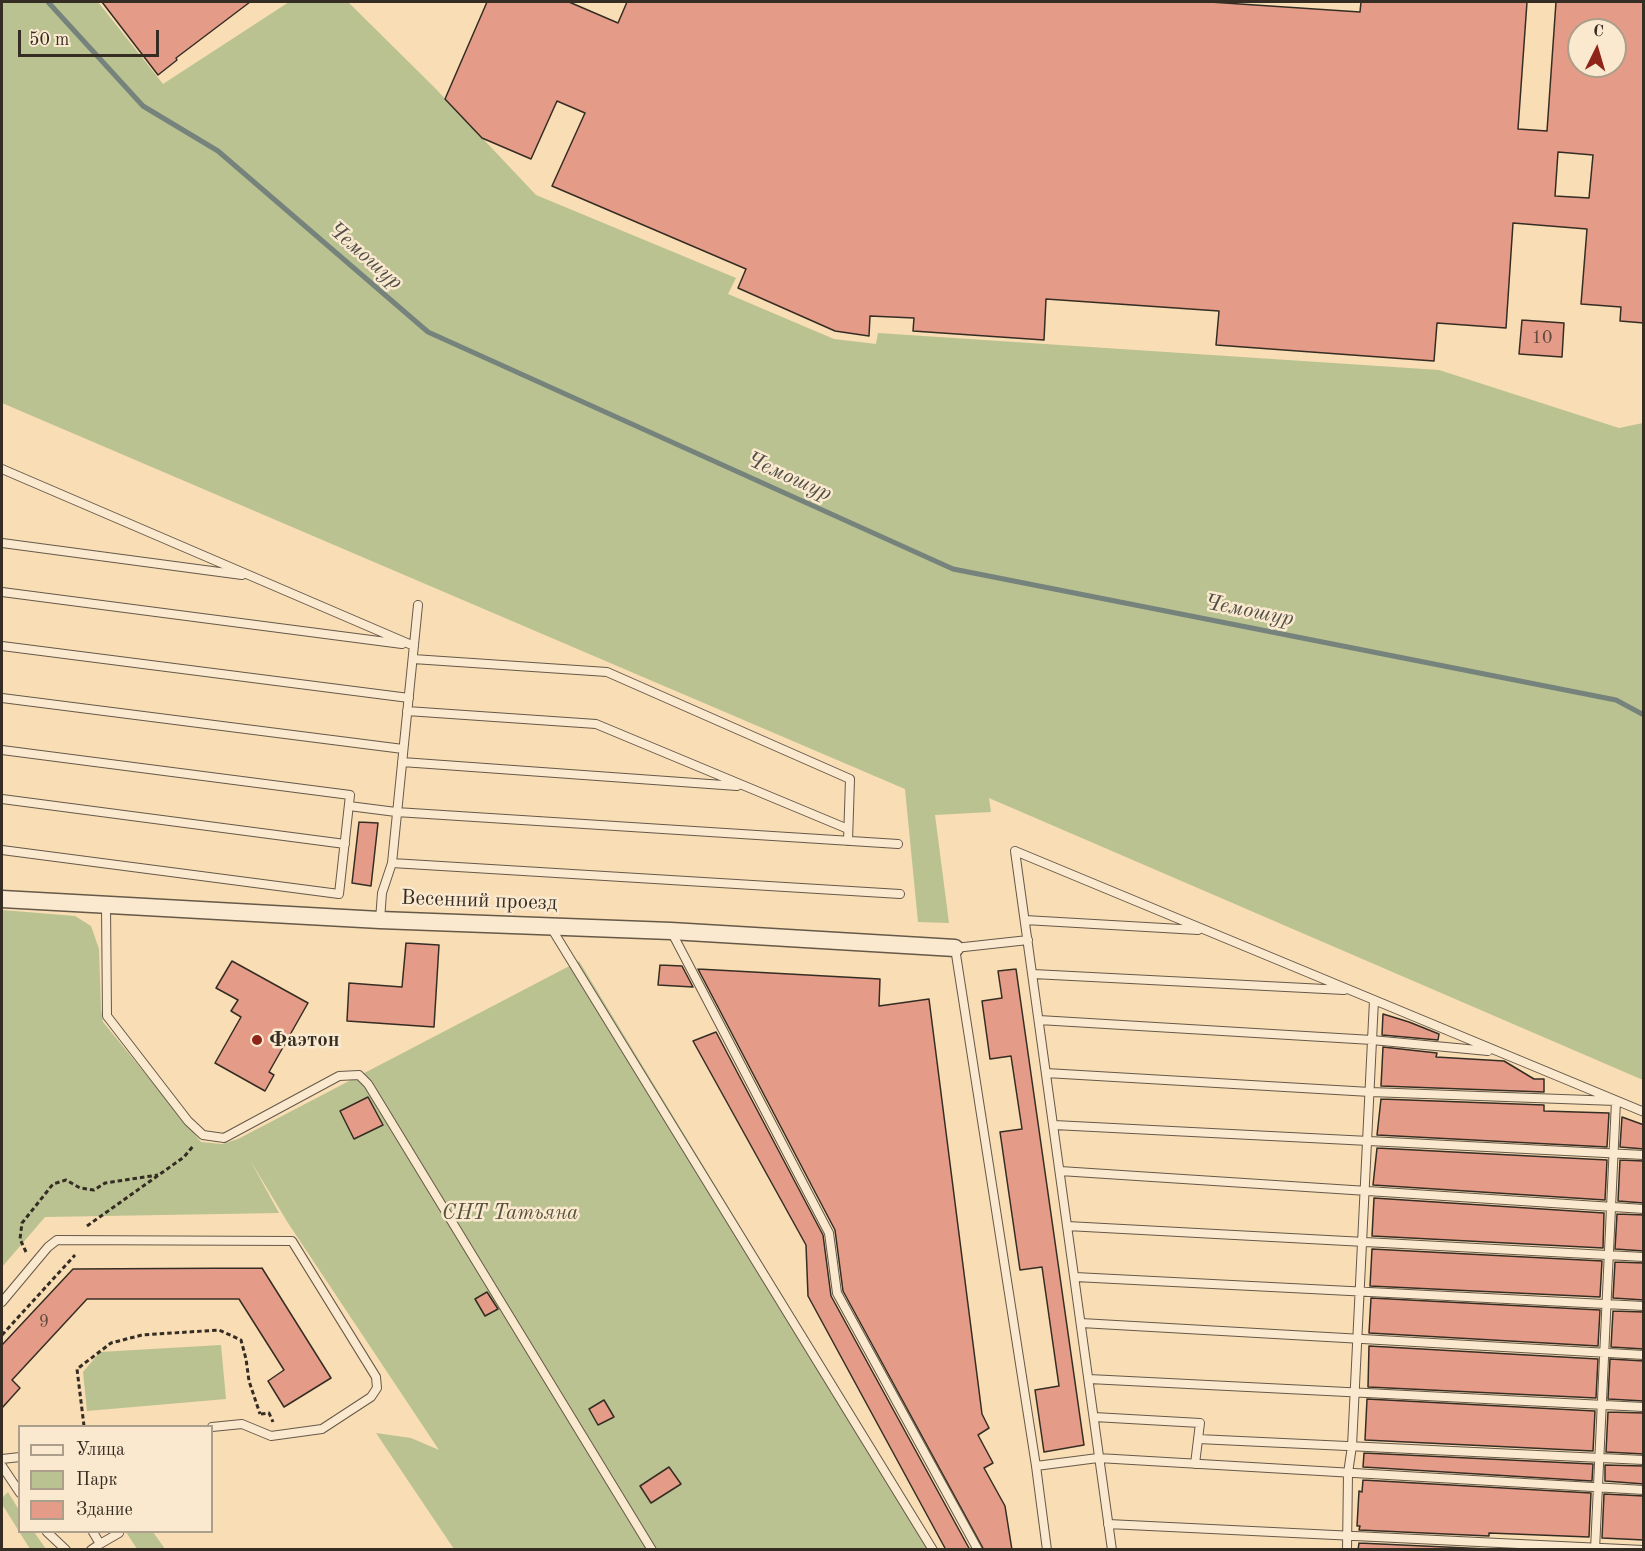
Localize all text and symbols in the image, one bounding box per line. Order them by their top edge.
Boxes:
scale bar [21,18,162,56]
north arrow [1567,18,1627,78]
text: С [1592,24,1604,40]
text: 50 m [29,31,69,49]
water label: Чемошур [322,216,408,296]
house number: 10 [1532,327,1552,349]
water label: Чемошур [742,447,836,507]
water label: Чемошур [1202,589,1296,633]
street label: Весенний проезд [400,886,558,916]
place label: Фаэтон [269,1027,340,1053]
marker: Фаэтон [250,1033,264,1047]
park label: СНТ Татьяна [442,1200,578,1226]
house number: 9 [39,1311,49,1333]
legend [18,1425,213,1533]
text: Улица [76,1441,125,1459]
text: Парк [76,1471,117,1489]
text: Здание [76,1501,133,1519]

